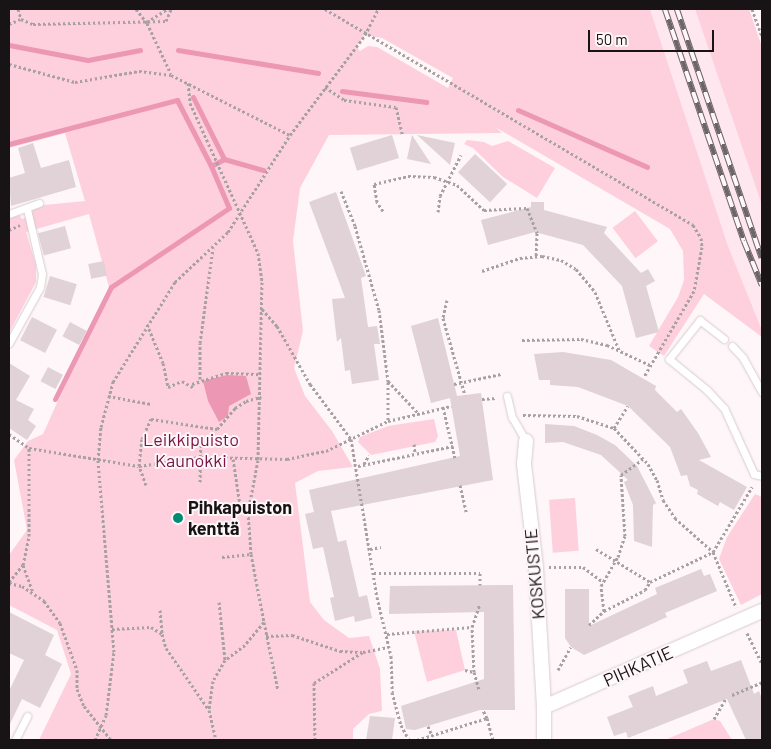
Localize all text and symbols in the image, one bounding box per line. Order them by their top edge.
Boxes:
scale bar [591,20,717,52]
text: 50 m [596,30,628,48]
park label: Leikkipuisto Kaunokki [143,429,239,472]
place label: Pihkapuiston kenttä [188,497,292,540]
marker: Pihkapuiston kenttä [172,512,184,524]
street label: KOSKUSTIE [519,528,549,620]
street label: PIHKATIE [600,641,676,691]

